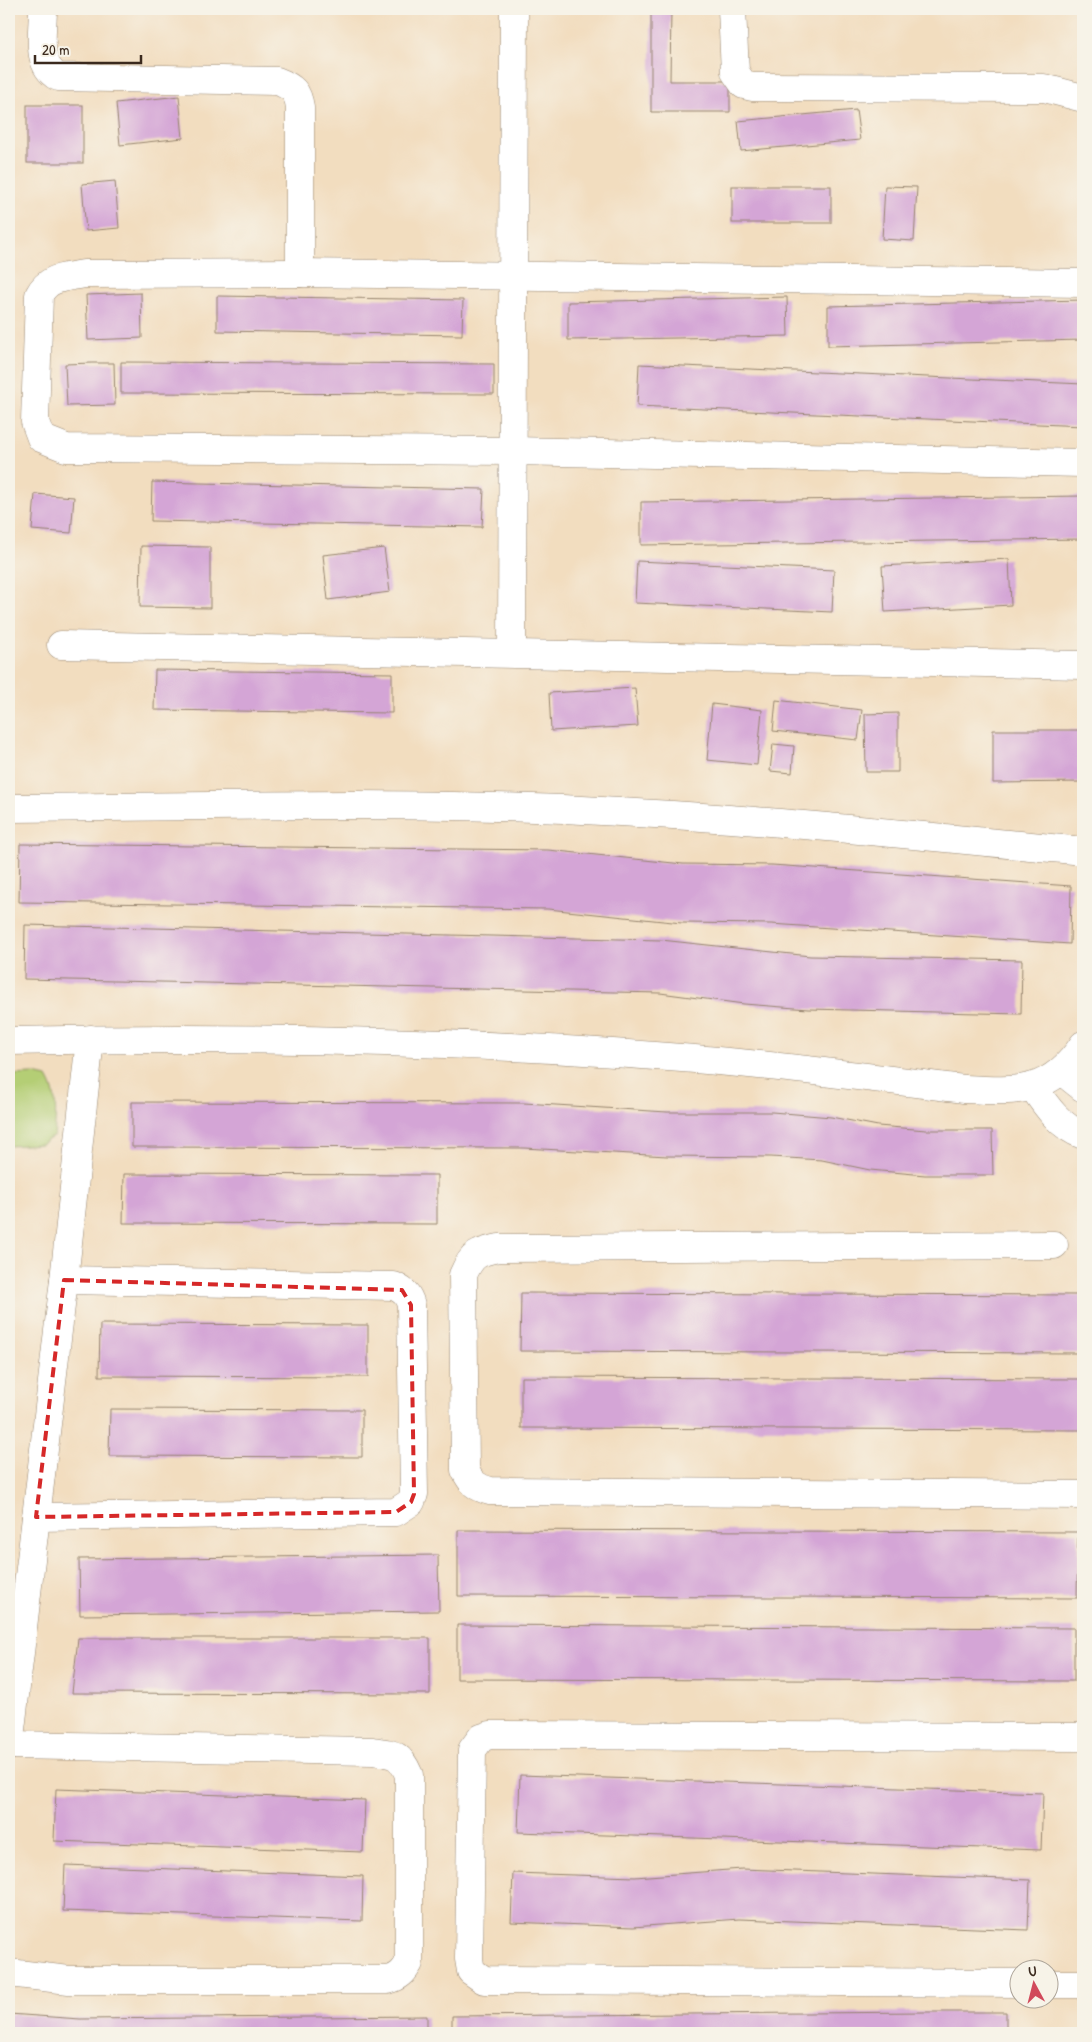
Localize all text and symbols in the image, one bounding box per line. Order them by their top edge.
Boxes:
scale bar [35,32,141,64]
text: 20 m [42,39,69,60]
north arrow [1010,1960,1060,2010]
text: U [1027,1961,1038,1980]

